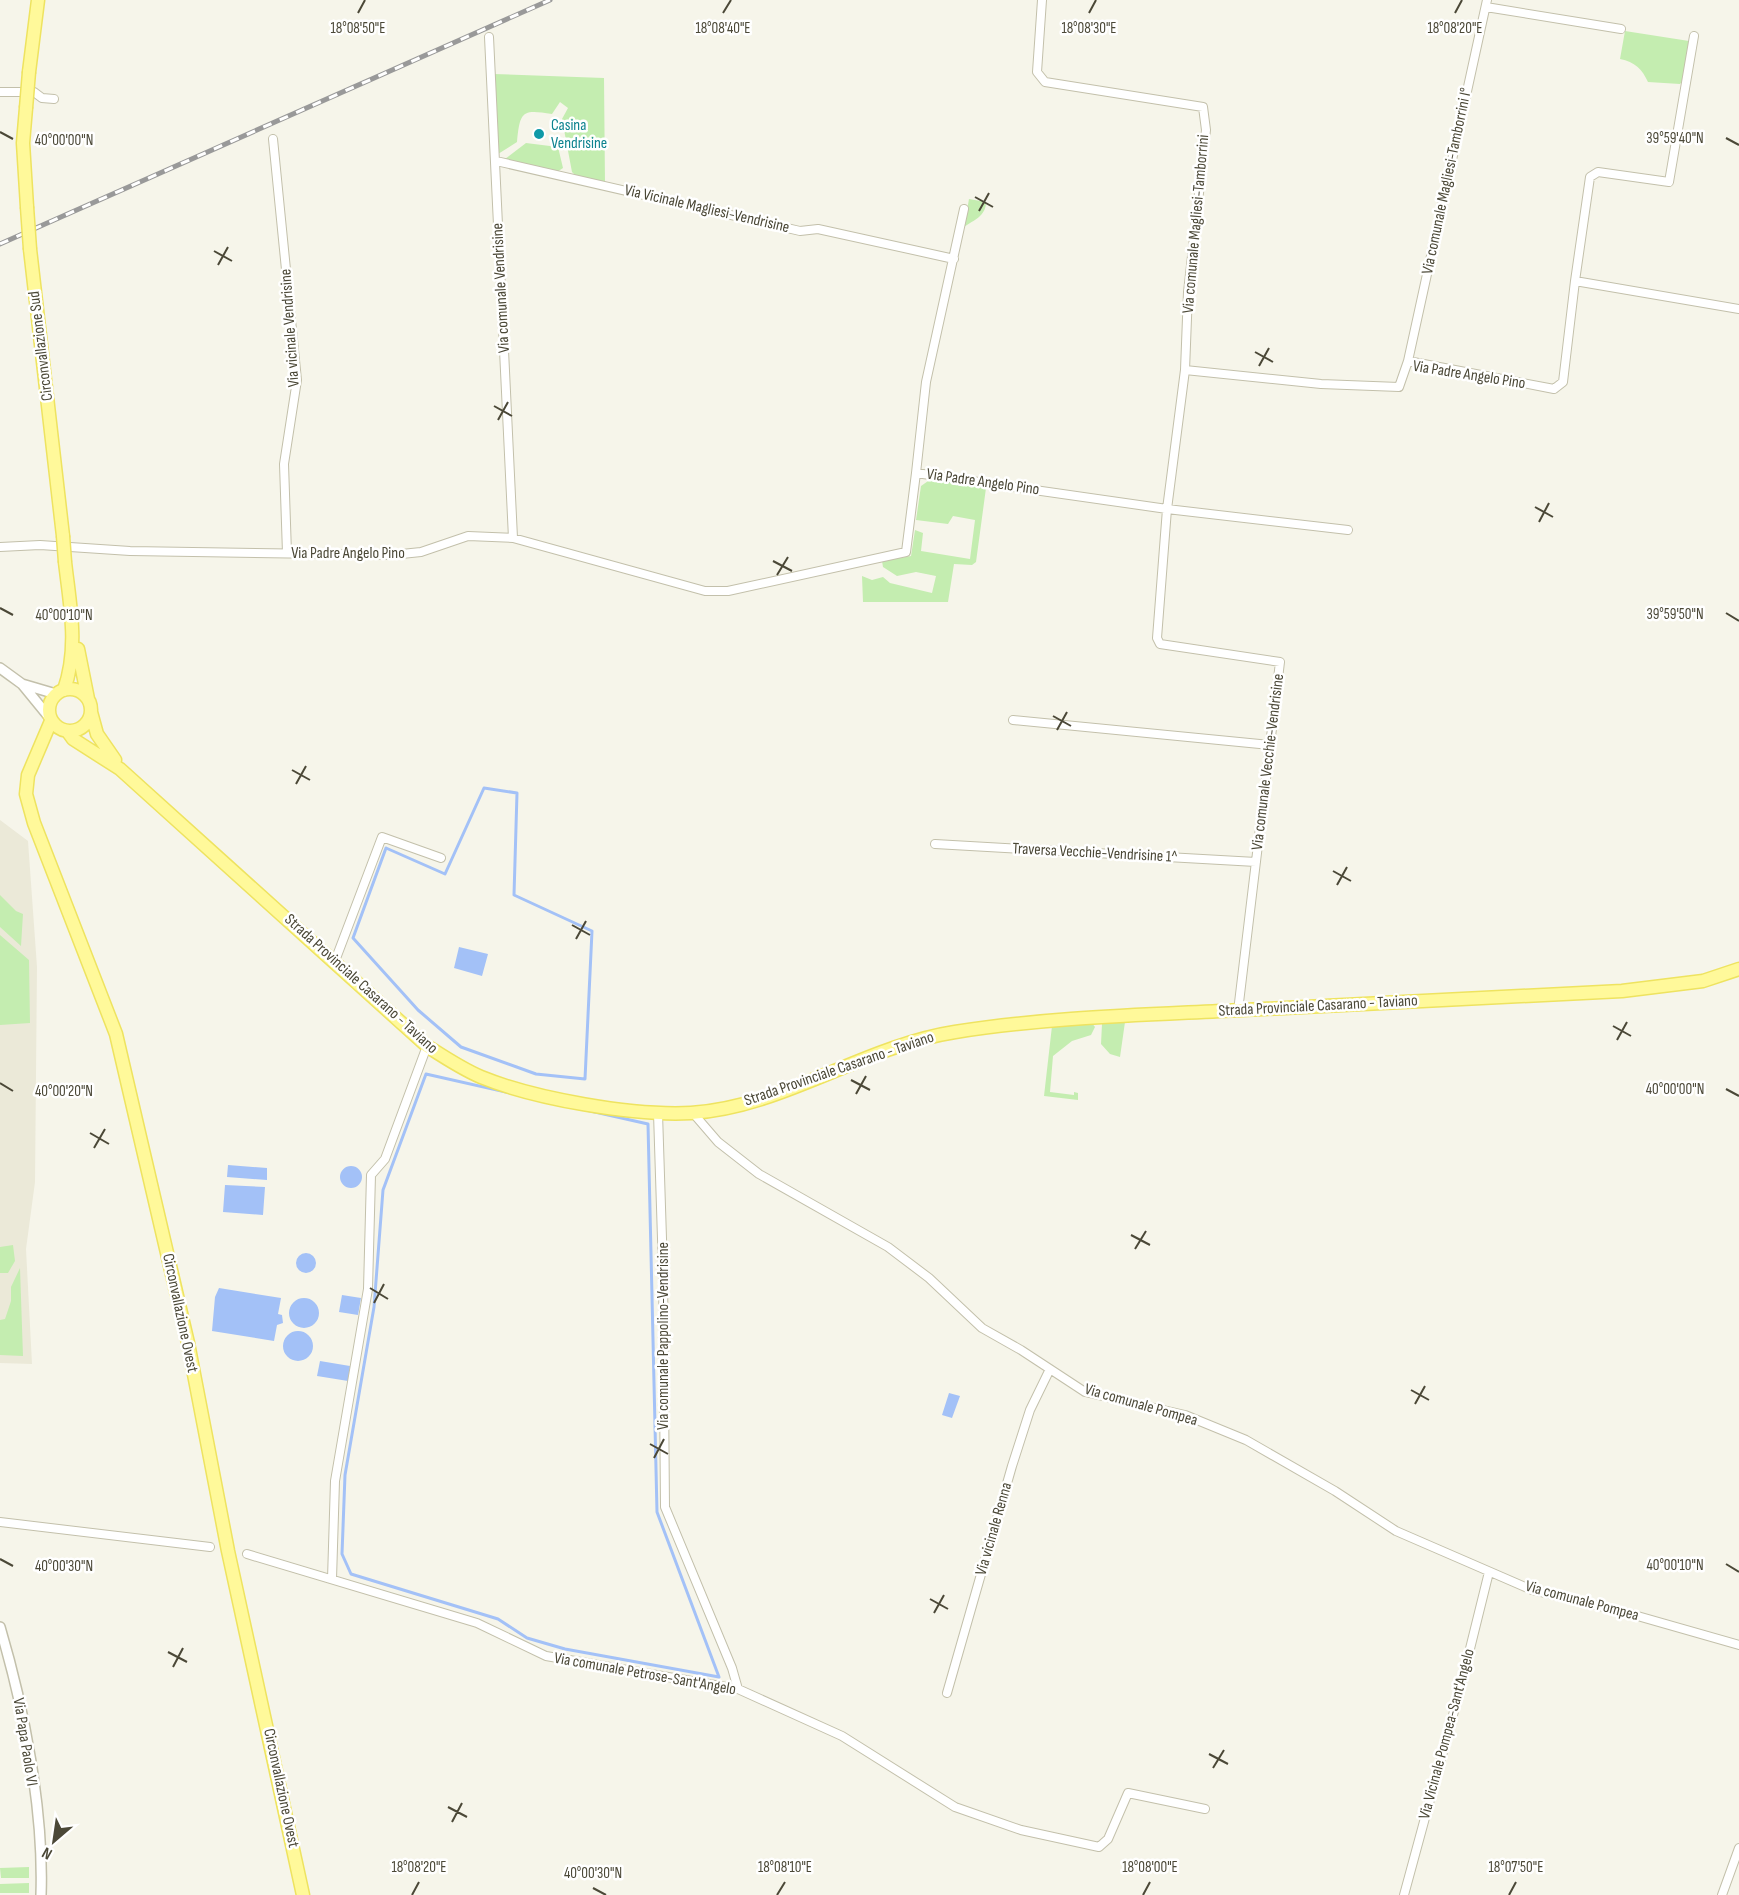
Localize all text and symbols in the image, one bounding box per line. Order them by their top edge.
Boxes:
text: 18°08'50"E [331,19,385,38]
text: 18°08'40"E [695,19,751,38]
text: 18°08'30"E [1061,19,1117,38]
text: 18°08'20"E [1427,19,1483,38]
street label: Via comunale Magliesi-Tamborrini I° [1418,86,1476,276]
place label: Casina Vendrisine [551,116,607,153]
marker: Casina Vendrisine [532,127,546,141]
text: 39°59'40"N [1646,129,1704,148]
text: 40°00'00"N [35,131,93,150]
street label: Via comunale Magliesi-Tamborrini [1179,134,1213,314]
street label: Via Vicinale Magliesi-Vendrisine [623,181,791,237]
street label: Via comunale Vendrisine [488,223,514,353]
street label: Via vicinale Vendrisine [276,268,304,388]
street label: Circonvallazione Sud [25,290,57,402]
street label: Via Padre Angelo Pino [1411,357,1527,393]
street label: Via Padre Angelo Pino [925,465,1041,499]
street label: Via Padre Angelo Pino [291,544,405,563]
text: 39°59'50"N [1646,605,1704,624]
text: 40°00'10"N [35,606,93,625]
street label: Via comunale Vecchie-Vendrisine [1248,673,1288,851]
street label: Traversa Vecchie-Vendrisine 1^ [1012,839,1178,867]
street label: Strada Provinciale Casarano - Taviano [281,910,441,1058]
street label: Strada Provinciale Casarano - Taviano [1218,991,1418,1021]
street label: Strada Provinciale Casarano - Taviano [742,1028,936,1110]
text: 40°00'00"N [1646,1080,1704,1099]
text: 40°00'20"N [35,1082,93,1101]
street label: Via comunale Pappolino-Vendrisine [654,1242,673,1430]
street label: Circonvallazione Ovest [158,1252,202,1374]
street label: Via comunale Pompea [1082,1380,1200,1430]
street label: Via vicinale Renna [972,1480,1016,1578]
text: 40°00'10"N [1646,1556,1704,1575]
text: 40°00'30"N [35,1557,93,1576]
street label: Via comunale Pompea [1523,1577,1641,1625]
street label: Via Vicinale Pompea-Sant'Angelo [1415,1647,1479,1821]
street label: Via comunale Petrose-Sant'Angelo [553,1649,737,1699]
street label: Via Papa Paolo VI [9,1697,41,1787]
street label: Circonvallazione Ovest [259,1727,303,1849]
north arrow [24,1811,84,1871]
text: N [39,1842,56,1863]
text: 18°08'20"E [391,1858,447,1877]
text: 18°08'10"E [758,1858,812,1877]
text: 18°08'00"E [1122,1858,1178,1877]
text: 18°07'50"E [1489,1858,1543,1877]
text: 40°00'30"N [564,1864,622,1883]

